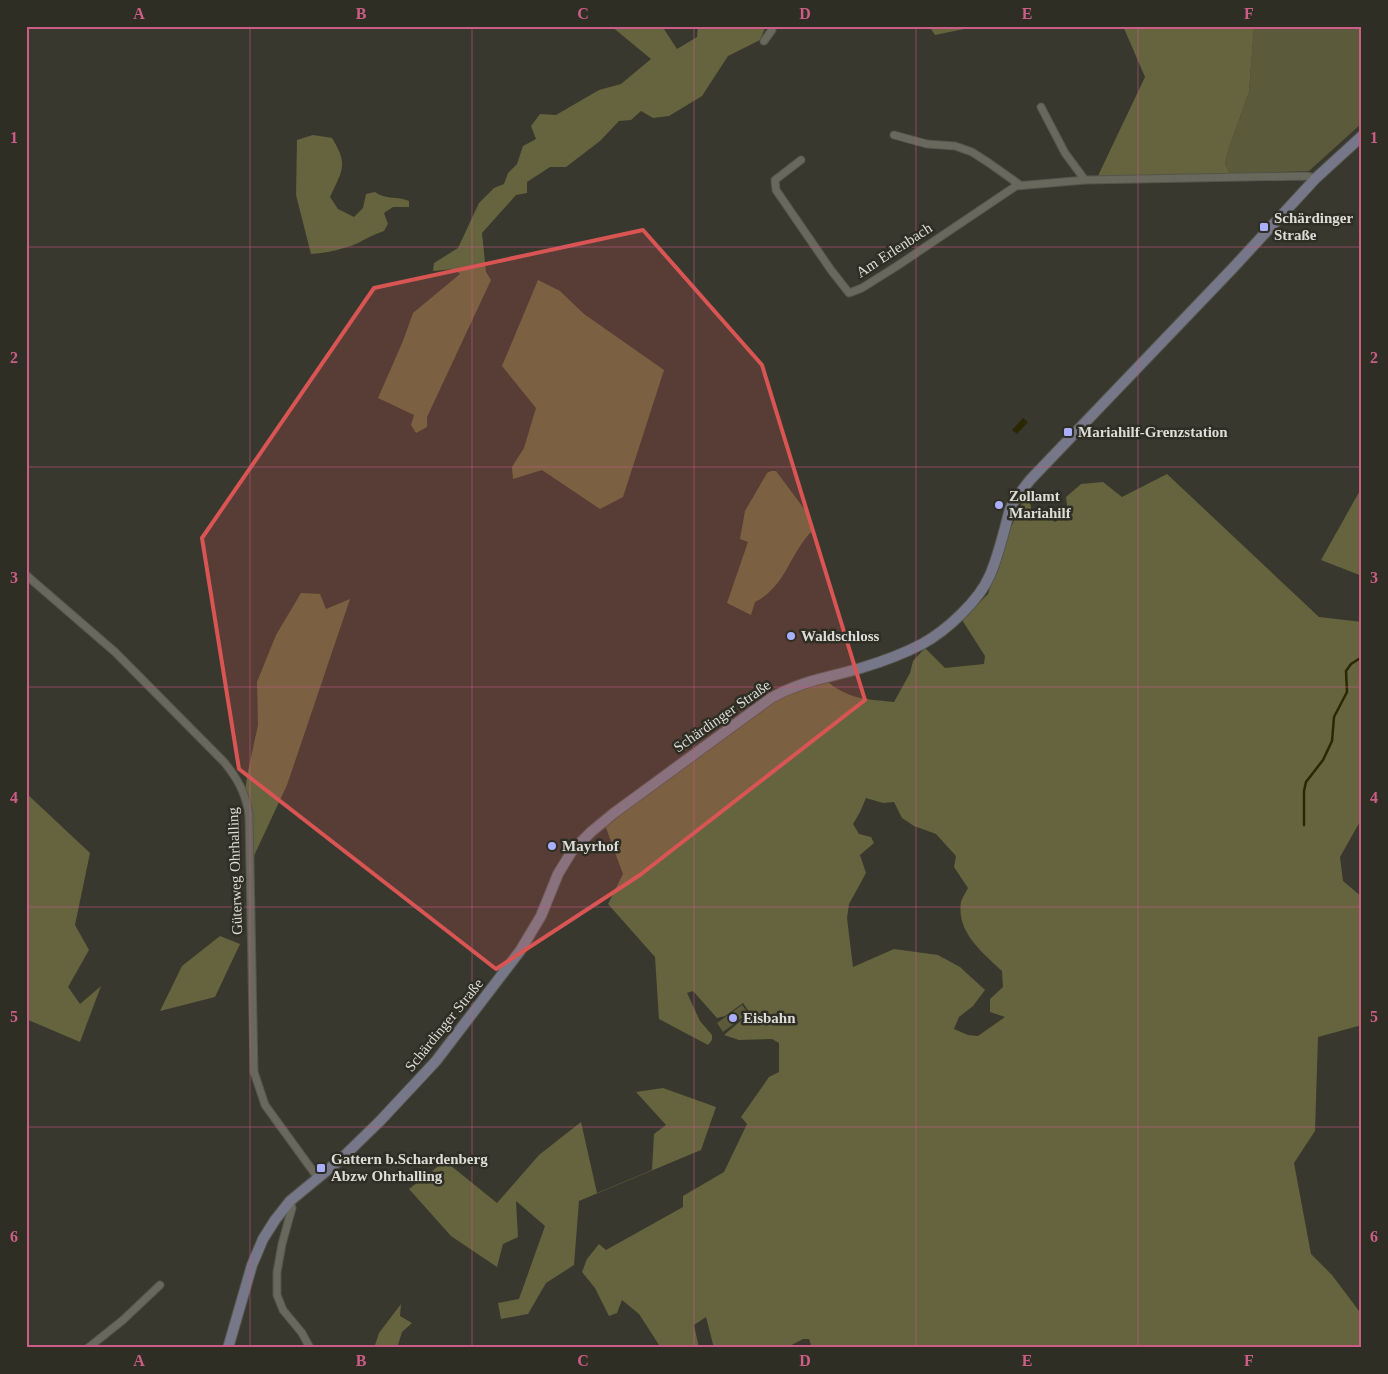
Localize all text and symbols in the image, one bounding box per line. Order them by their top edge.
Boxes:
text: A [133,5,145,22]
text: B [356,5,367,22]
text: C [577,5,589,22]
text: D [799,5,811,22]
text: E [1022,5,1032,22]
text: F [1244,5,1254,22]
text: 1 [10,129,18,146]
text: 1 [1370,129,1378,146]
place label: Schärdinger Straße [1274,210,1354,243]
street label: Am Erlenbach [853,219,935,280]
marker: Schärdinger Straße [1258,221,1270,233]
text: 2 [10,349,18,366]
text: 2 [1370,349,1378,366]
place label: Mariahilf-Grenzstation [1078,424,1228,440]
marker: Mariahilf-Grenzstation [1062,426,1074,438]
place label: Zollamt Mariahilf [1009,488,1072,521]
marker: Zollamt Mariahilf [993,499,1005,511]
text: 3 [10,569,18,586]
text: 3 [1370,569,1378,586]
place label: Waldschloss [801,628,880,644]
marker: Waldschloss [785,630,797,642]
street label: Schärdinger Straße [670,676,774,755]
text: 4 [10,789,18,806]
text: 4 [1370,789,1378,806]
street label: Güterweg Ohrhalling [225,806,245,935]
place label: Mayrhof [562,838,620,854]
marker: Mayrhof [546,840,558,852]
street label: Schärdinger Straße [402,975,486,1075]
text: 5 [10,1008,18,1025]
text: 5 [1370,1008,1378,1025]
place label: Eisbahn [743,1010,796,1026]
marker: Eisbahn [727,1012,739,1024]
place label: Gattern b.Schardenberg Abzw Ohrhalling [331,1151,488,1184]
marker: Gattern b.Schardenberg Abzw Ohrhalling [315,1162,327,1174]
text: 6 [10,1228,18,1245]
text: 6 [1370,1228,1378,1245]
text: A [133,1352,145,1369]
text: B [356,1352,367,1369]
text: C [577,1352,589,1369]
text: D [799,1352,811,1369]
text: E [1022,1352,1032,1369]
text: F [1244,1352,1254,1369]

